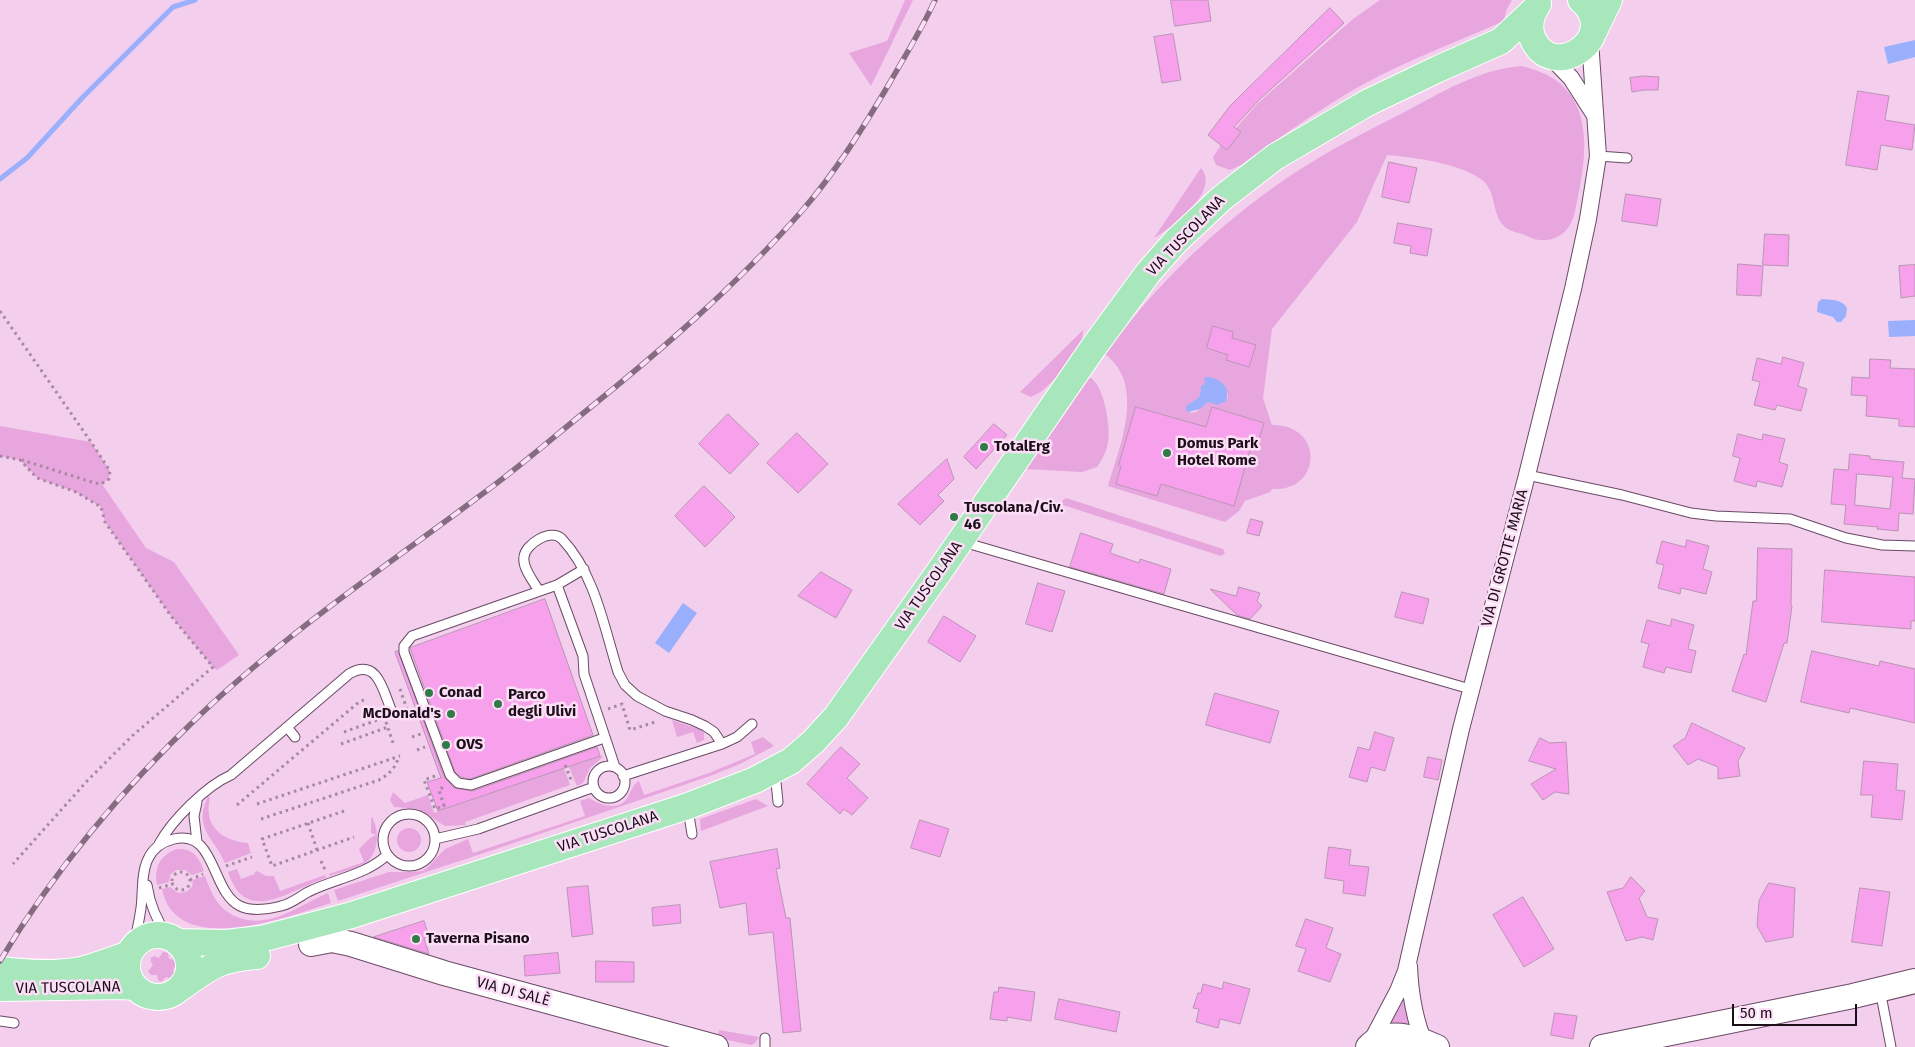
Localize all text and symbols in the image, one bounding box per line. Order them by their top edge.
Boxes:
street label: VIA TUSCOLANA [1143,192,1229,280]
place label: Domus Park Hotel Rome [1177,435,1258,470]
place label: TotalErg [994,438,1050,456]
marker: TotalErg [978,441,990,453]
marker: Domus Park Hotel Rome [1161,447,1173,459]
street label: VIA DI GROTTE MARIA [1478,487,1532,629]
place label: Tuscolana/Civ. 46 [964,499,1063,534]
marker: Tuscolana/Civ. 46 [948,511,960,523]
street label: VIA TUSCOLANA [892,538,966,634]
place label: Conad [439,684,482,702]
place label: Parco degli Ulivi [508,686,576,721]
marker: Conad [423,687,435,699]
marker: Parco degli Ulivi [492,698,504,710]
place label: McDonald's [363,705,441,723]
marker: McDonald's [445,708,457,720]
place label: OVS [456,736,483,754]
marker: OVS [440,739,452,751]
street label: VIA TUSCOLANA [556,807,660,857]
place label: Taverna Pisano [426,930,530,948]
marker: Taverna Pisano [410,933,422,945]
street label: VIA DI SALÈ [474,974,552,1010]
street label: VIA TUSCOLANA [16,978,120,998]
scale bar [1735,994,1860,1026]
text: 50 m [1740,1004,1773,1022]

